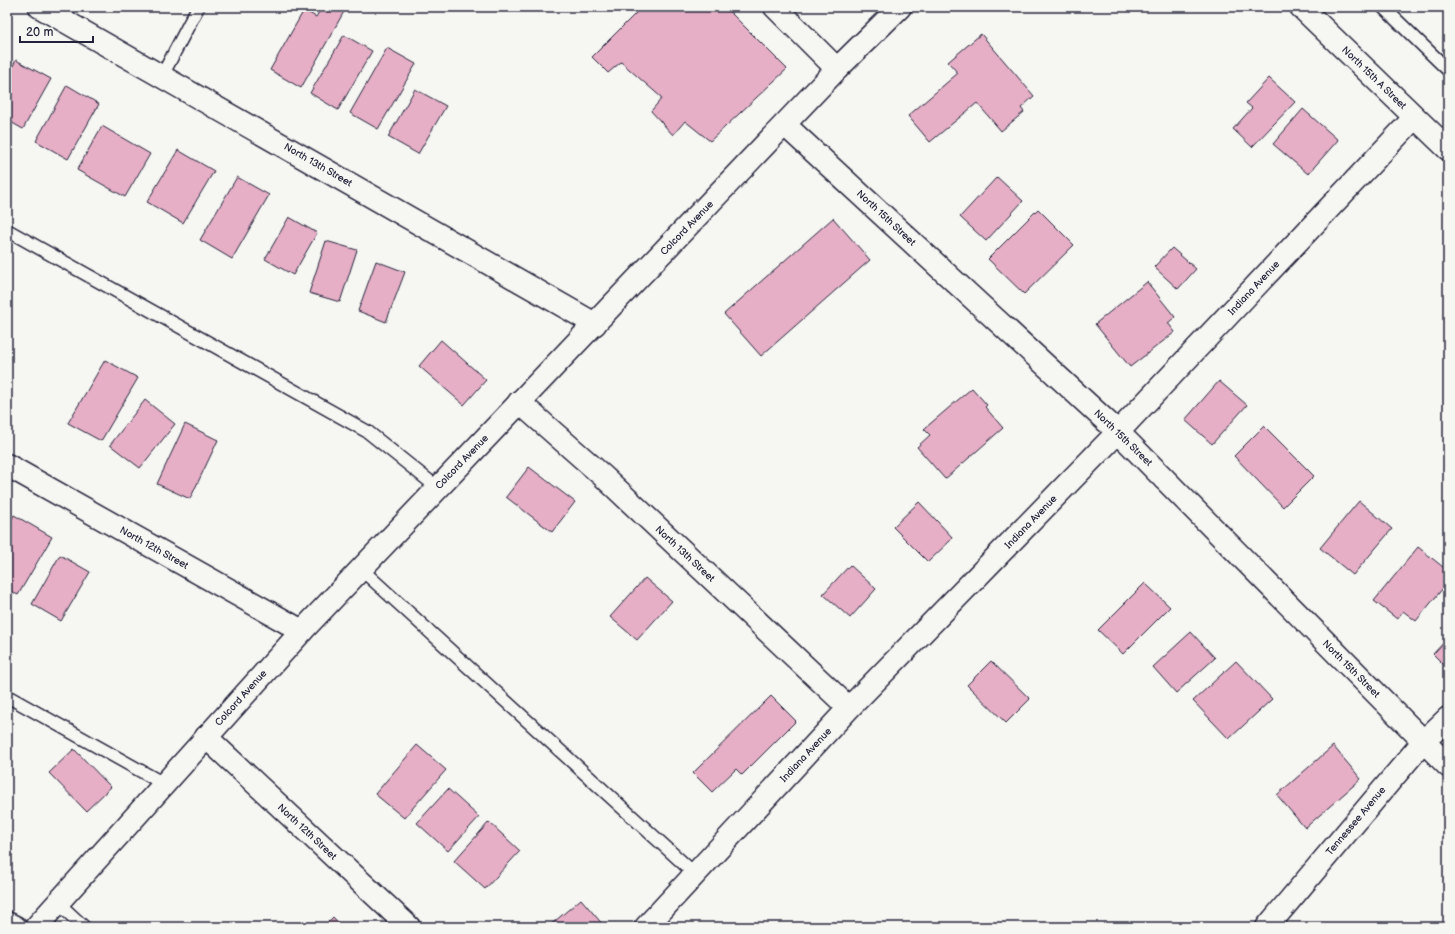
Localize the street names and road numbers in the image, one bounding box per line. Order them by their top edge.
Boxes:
street label: North 15th A Street [1339,44,1409,112]
street label: North 13th Street [282,141,354,189]
street label: North 15th Street [854,188,918,248]
street label: Colcord Avenue [658,198,716,258]
street label: Indiana Avenue [1226,258,1282,318]
street label: North 15th Street [1091,407,1155,469]
street label: Colcord Avenue [433,432,491,492]
street label: Indiana Avenue [1002,493,1060,551]
street label: North 13th Street [653,523,717,585]
street label: North 12th Street [118,524,190,572]
street label: North 15th Street [1320,638,1382,700]
street label: Colcord Avenue [213,667,269,729]
street label: Indiana Avenue [778,725,834,785]
street label: Tennessee Avenue [1324,784,1388,858]
street label: North 12th Street [275,802,339,862]

